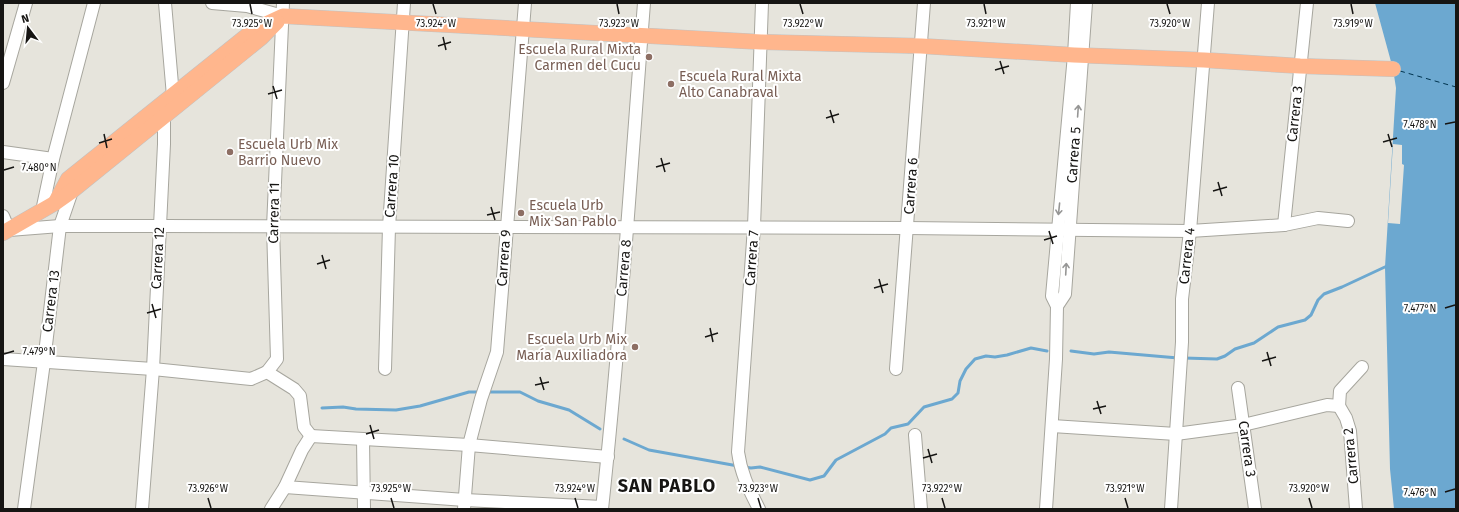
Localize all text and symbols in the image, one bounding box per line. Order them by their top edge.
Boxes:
north arrow [8,8,48,48]
text: N [20,12,31,26]
text: 73.925°W [232,18,273,30]
text: 73.924°W [416,18,457,30]
text: 73.923°W [599,18,640,30]
text: 73.922°W [783,18,824,30]
text: 73.921°W [966,18,1006,30]
text: 73.920°W [1150,18,1191,30]
text: 73.919°W [1333,18,1374,30]
place label: Escuela Rural Mixta Carmen del Cucu [518,41,641,74]
marker: Escuela Rural Mixta Carmen del Cucu [644,52,654,62]
place label: Escuela Rural Mixta Alto Canabraval [679,68,802,101]
marker: Escuela Rural Mixta Alto Canabraval [666,79,676,89]
street label: Carrera 3 [1284,85,1306,143]
one-way arrow [1074,105,1081,118]
text: 7.478°N [1403,119,1437,131]
street label: Carrera 5 [1064,126,1084,184]
place label: Escuela Urb Mix Barrio Nuevo [238,136,338,169]
marker: Escuela Urb Mix Barrio Nuevo [225,147,235,157]
street label: Carrera 10 [381,154,403,218]
street label: Carrera 6 [901,157,921,215]
text: 7.480°N [22,162,56,174]
street label: Carrera 11 [265,182,283,244]
place label: Escuela Urb Mix San Pablo [529,197,617,230]
one-way arrow [1056,202,1063,215]
marker: Escuela Urb Mix San Pablo [516,208,526,218]
street label: Carrera 12 [148,226,168,290]
street label: Carrera 4 [1176,226,1198,285]
street label: Carrera 9 [494,229,514,287]
street label: Carrera 7 [742,230,762,286]
street label: Carrera 8 [613,238,635,297]
one-way arrow [1063,263,1070,276]
street label: Carrera 13 [39,269,63,333]
text: 7.477°N [1404,303,1436,315]
place label: Escuela Urb Mix María Auxiliadora [516,331,627,364]
marker: Escuela Urb Mix María Auxiliadora [630,342,640,352]
text: 7.479°N [22,346,56,358]
street label: Carrera 3 [1235,420,1259,478]
street label: Carrera 2 [1340,427,1362,485]
district label: SAN PABLO [618,475,716,497]
text: 73.926°W [188,483,229,495]
text: 73.925°W [371,483,412,495]
text: 73.924°W [555,483,596,495]
text: 73.923°W [738,483,779,495]
text: 73.922°W [922,483,963,495]
text: 73.921°W [1105,483,1145,495]
text: 73.920°W [1289,483,1330,495]
text: 7.476°N [1403,487,1437,499]

